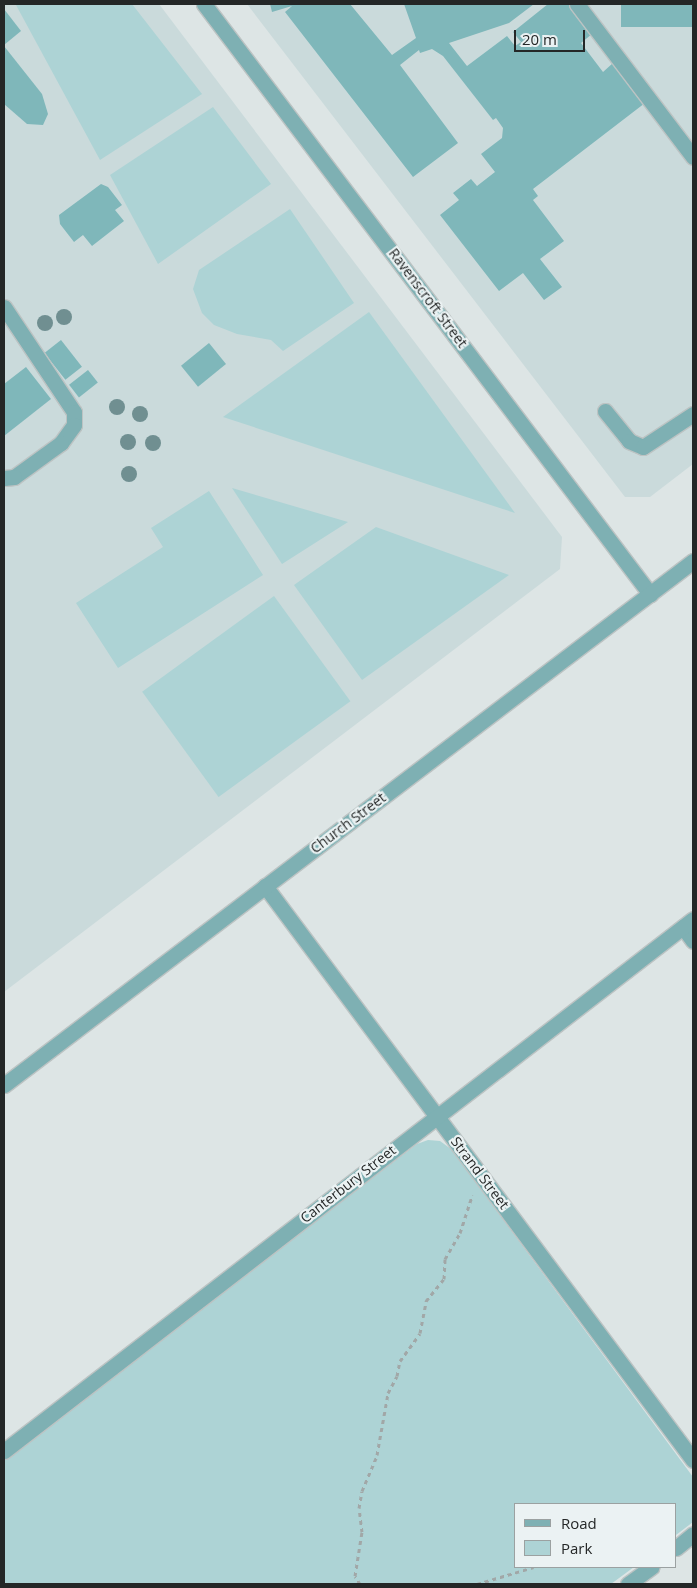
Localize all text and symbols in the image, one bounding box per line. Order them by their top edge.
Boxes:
scale bar [517,20,588,52]
text: 20 m [522,29,557,49]
street label: Ravenscroft Street [385,245,471,351]
street label: Church Street [307,789,389,857]
street label: Strand Street [447,1134,513,1212]
street label: Canterbury Street [297,1142,399,1226]
legend [514,1503,677,1568]
text: Road [561,1513,597,1533]
text: Park [561,1538,592,1558]

